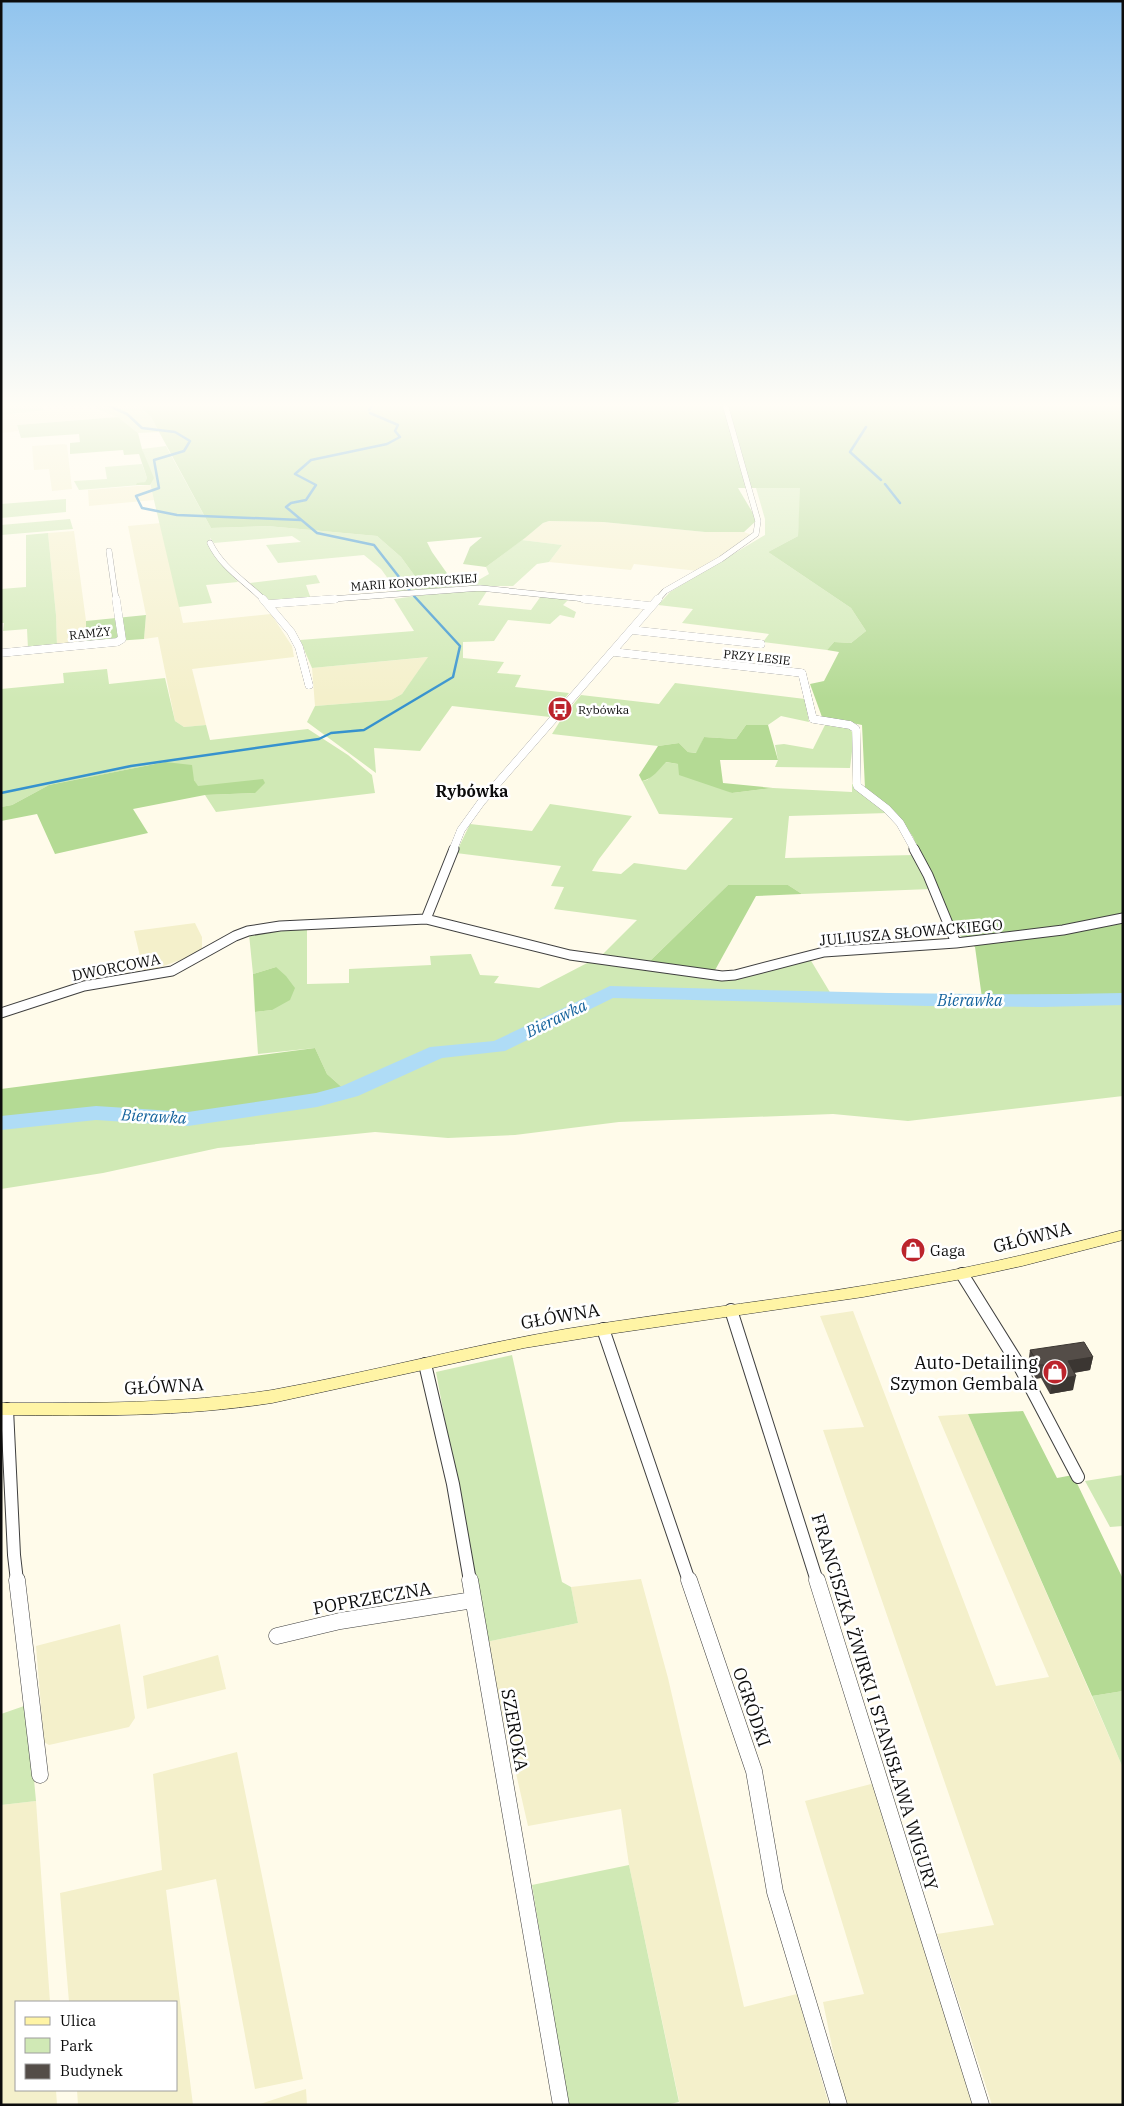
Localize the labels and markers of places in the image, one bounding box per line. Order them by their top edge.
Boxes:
bus stop icon: Rybówka [547,696,573,722]
place label: Rybówka [578,702,630,717]
shop icon: Gaga [900,1237,926,1263]
place label: Gaga [930,1241,965,1260]
place label: Auto-Detailing Szymon Gembala [890,1351,1038,1395]
shop icon: Auto-Detailing Szymon Gembala [1042,1359,1068,1385]

